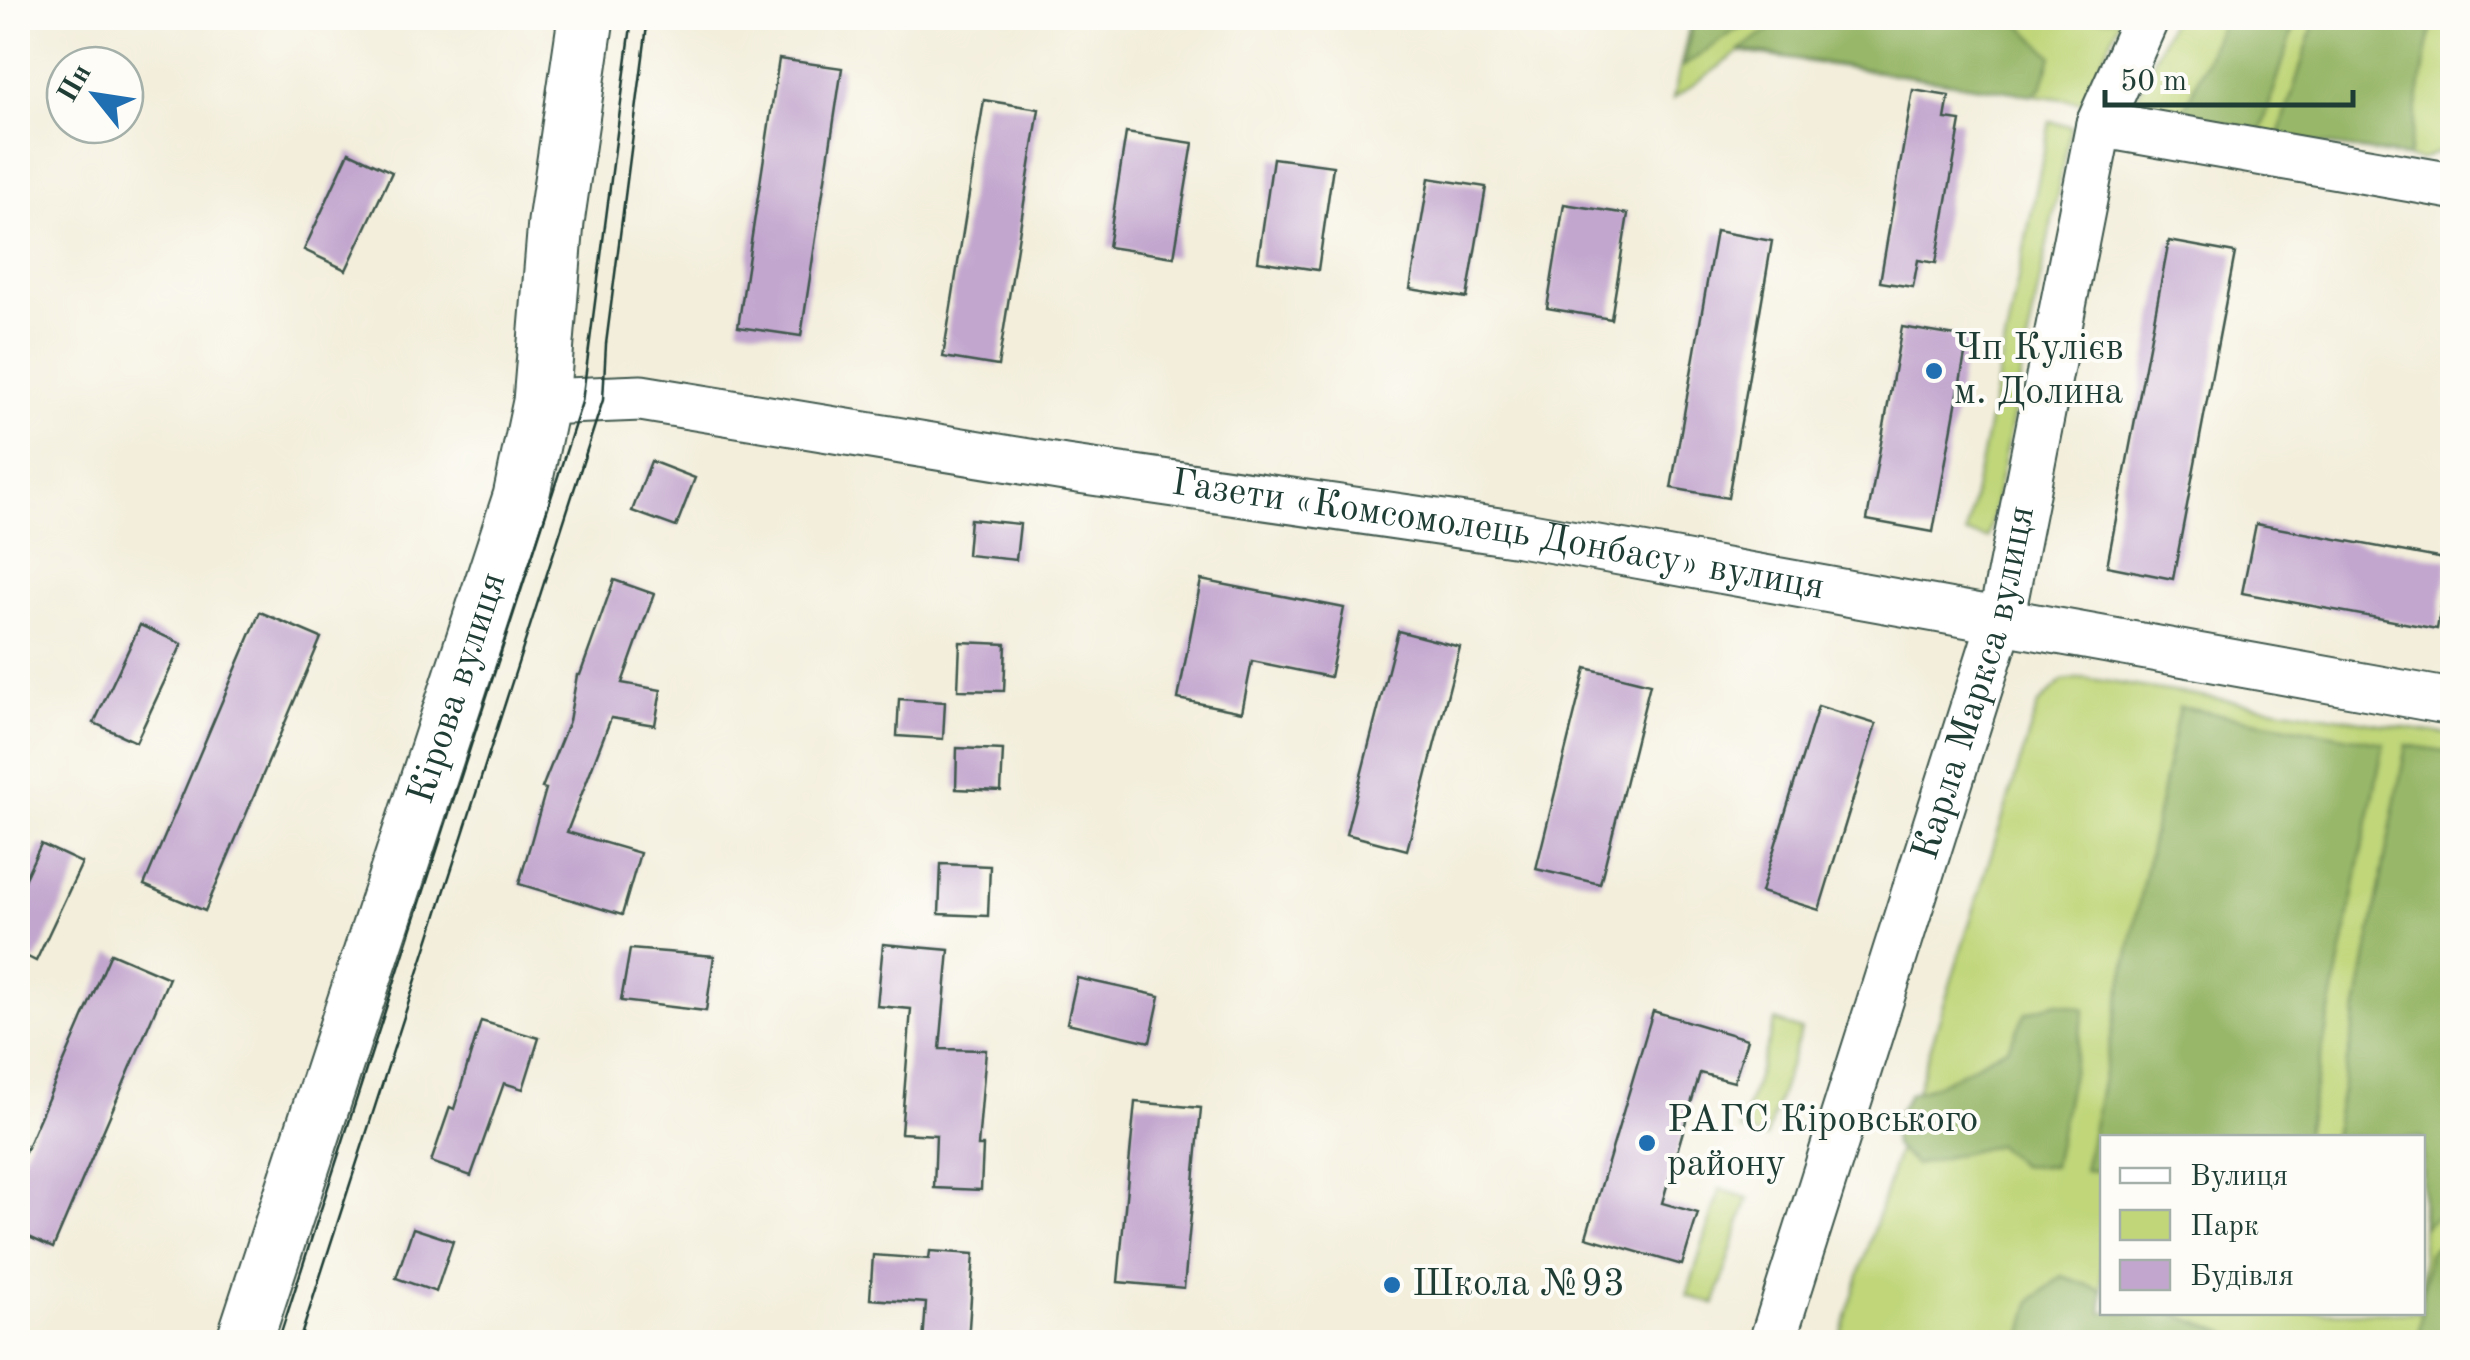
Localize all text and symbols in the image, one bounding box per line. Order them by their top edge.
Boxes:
north arrow [45,45,145,145]
scale bar [2105,45,2352,107]
text: Пн [54,60,98,108]
text: 50 m [2120,67,2187,97]
place label: Чп Кулієв м. Долина [1954,330,2124,412]
marker: Чп Кулієв м. Долина [1923,360,1945,382]
street label: Газети «Комсомолець Донбасу» вулиця [1169,465,1827,607]
street label: Карла Маркса вулиця [1907,503,2042,865]
street label: Кірова вулиця [403,568,514,808]
place label: РАГС Кіровського району [1667,1102,1978,1184]
marker: РАГС Кіровського району [1636,1132,1658,1154]
legend [2100,1135,2425,1315]
text: Вулиця [2190,1162,2288,1192]
text: Парк [2190,1212,2259,1242]
text: Будівля [2190,1262,2294,1292]
place label: Школа №93 [1412,1266,1625,1304]
marker: Школа №93 [1381,1274,1403,1296]

